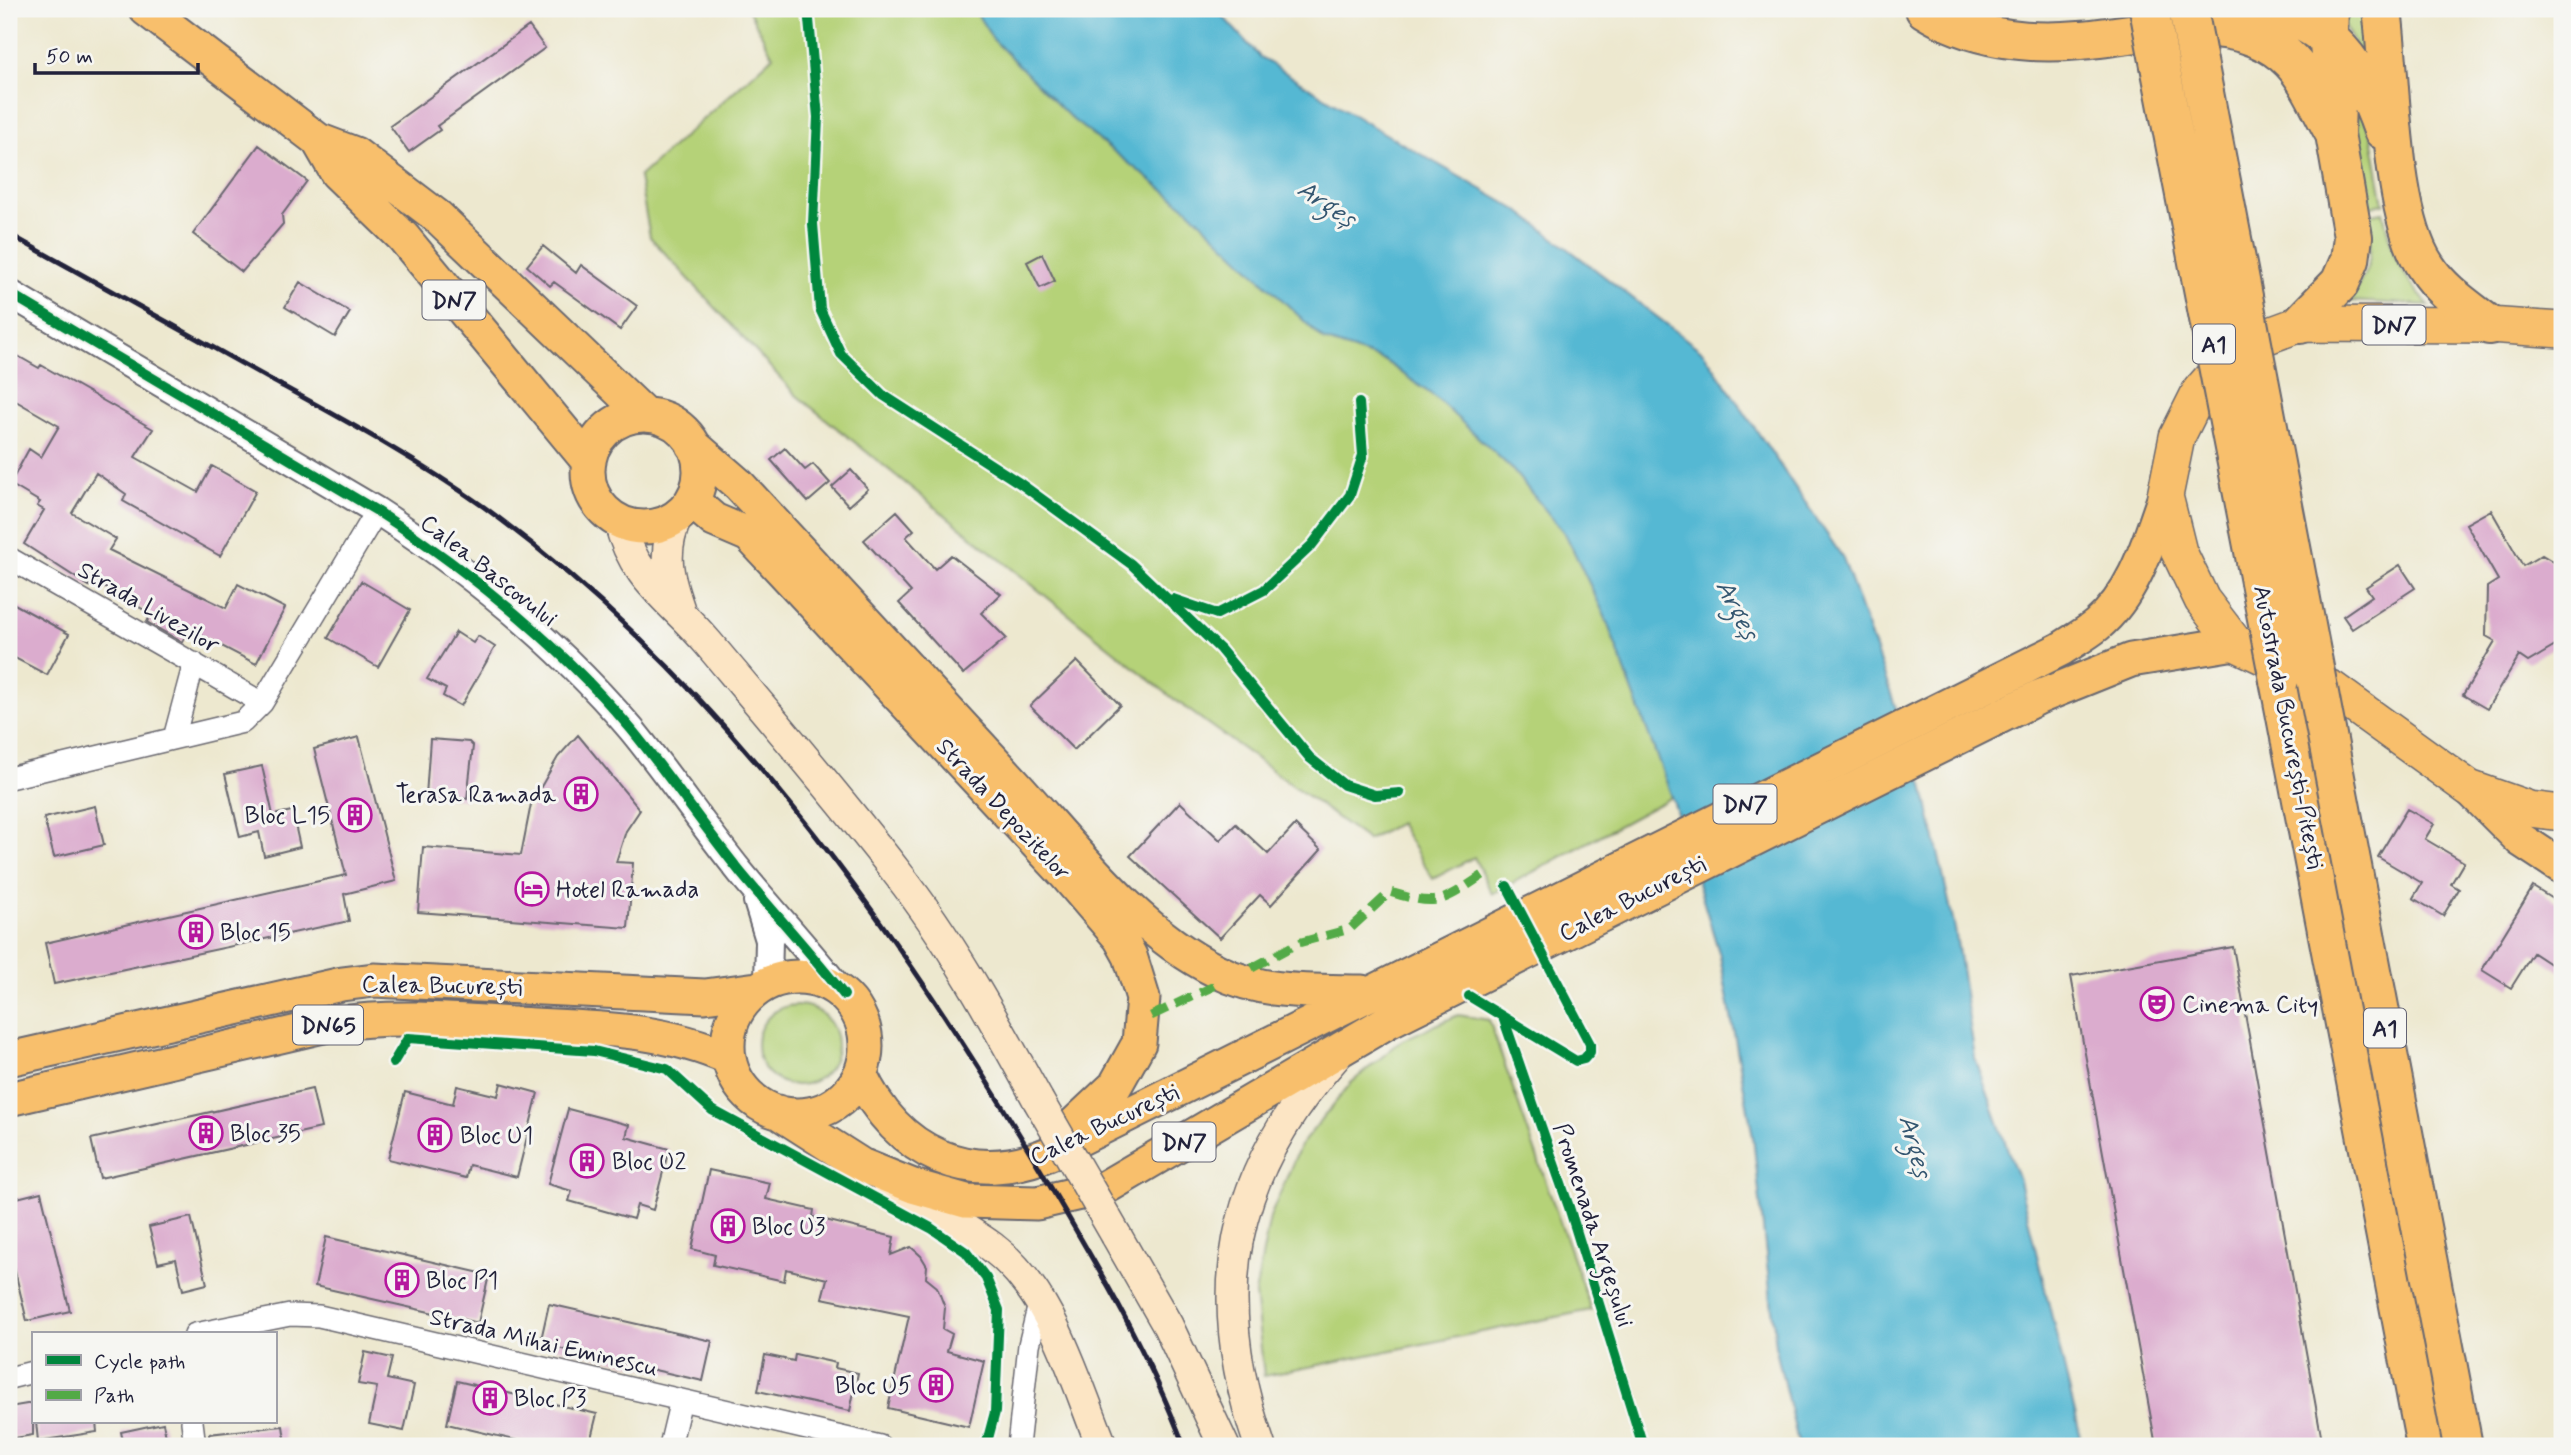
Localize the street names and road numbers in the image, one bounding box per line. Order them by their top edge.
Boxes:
road number: DN7 [422,280,486,320]
road number: DN7 [2362,306,2426,344]
road number: A1 [2193,324,2235,364]
street label: Calea Bascovului [413,508,563,635]
street label: Strada Livezilor [72,555,225,662]
street label: Autostrada București-Pitești [2245,583,2330,872]
street label: Strada Depozitelor [929,732,1077,888]
road number: DN7 [1714,784,1776,824]
street label: Calea București [1554,849,1711,950]
street label: Calea București [361,970,523,1003]
road number: DN65 [293,1006,363,1044]
road number: A1 [2364,1009,2406,1048]
street label: Calea București [1025,1077,1184,1173]
street label: Promenada Argeșului [1542,1120,1640,1332]
road number: DN7 [1152,1122,1216,1162]
street label: Strada Mihai Eminescu [427,1302,661,1385]

